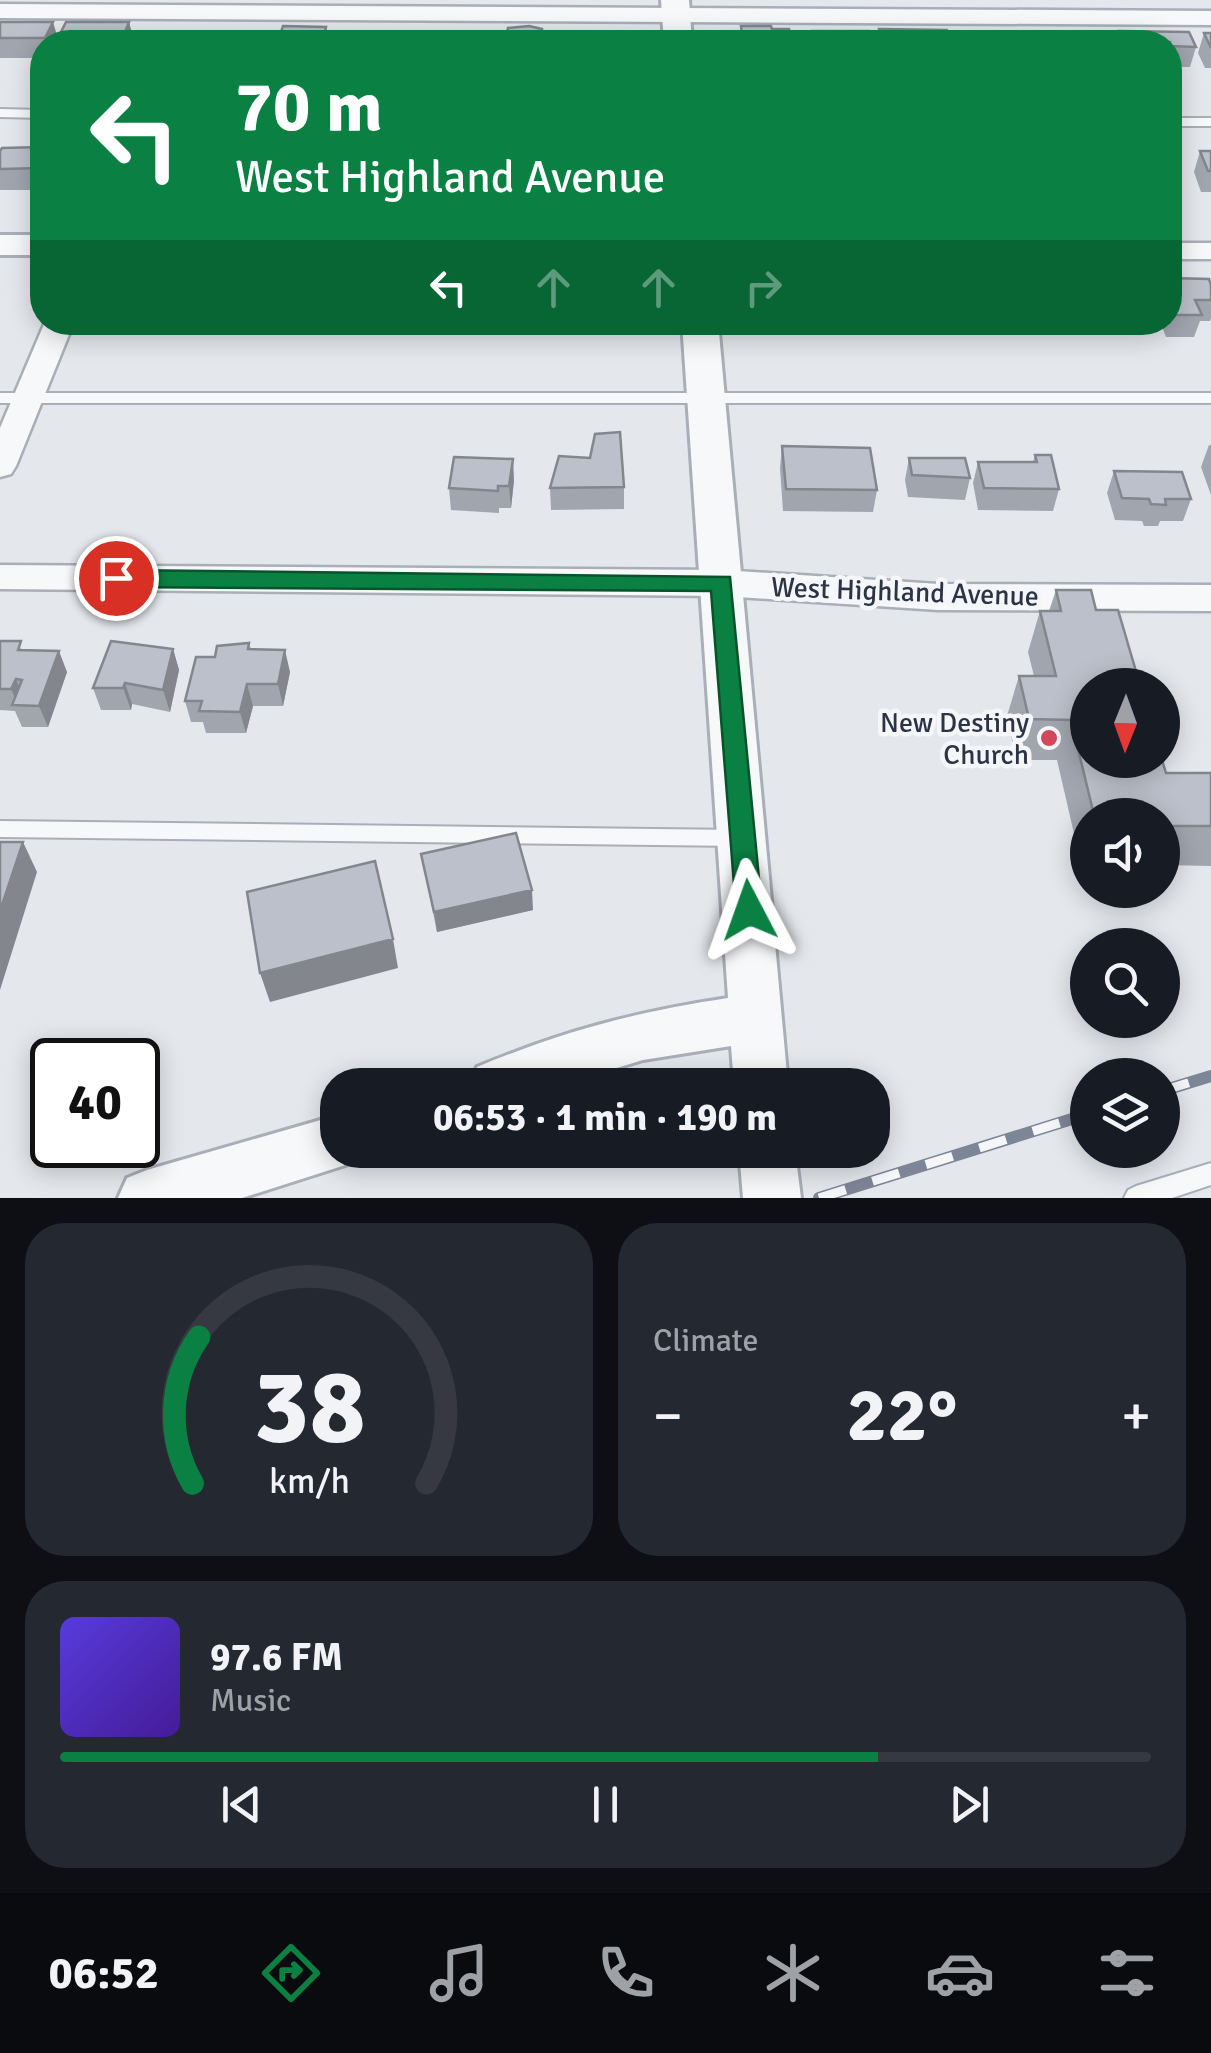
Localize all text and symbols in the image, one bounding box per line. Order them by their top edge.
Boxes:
text: 70 m [235,64,383,150]
icon: left [70,70,200,200]
text: West Highland Avenue [235,150,665,205]
icon: left [421,260,476,315]
icon: ahead [526,260,581,315]
icon: ahead [631,260,686,315]
icon: right [736,260,791,315]
pin [74,536,159,621]
icon: arrive [89,551,144,606]
street label: West Highland Avenue [771,570,1039,614]
north arrow [1070,668,1180,778]
map controls [1070,668,1180,1168]
place label: New Destiny Church [880,706,1029,772]
marker: New Destiny Church [1038,727,1060,749]
button: sound [1070,798,1180,908]
position arrow [697,858,801,962]
button: search [1070,928,1180,1038]
speed limit sign: 40 [30,1038,160,1168]
button: layers [1070,1058,1180,1168]
text: 06:53 · 1 min · 190 m [433,1094,777,1141]
text: Climate [653,1321,759,1360]
text: 38 [253,1343,365,1471]
text: 22° [847,1369,958,1462]
text: − [653,1382,683,1450]
text: + [1121,1382,1151,1450]
text: km/h [269,1459,349,1503]
text: 97.6 FM [210,1634,343,1681]
text: Music [210,1681,291,1720]
icon: previous [214,1777,269,1832]
icon: pause [578,1777,633,1832]
icon: next [942,1777,997,1832]
icon: directions [256,1938,326,2008]
icon: music [424,1938,494,2008]
icon: phone [591,1938,661,2008]
icon: climate [758,1938,828,2008]
icon: car [925,1938,995,2008]
icon: filters [1092,1938,1162,2008]
text: 06:52 [49,1946,159,2001]

